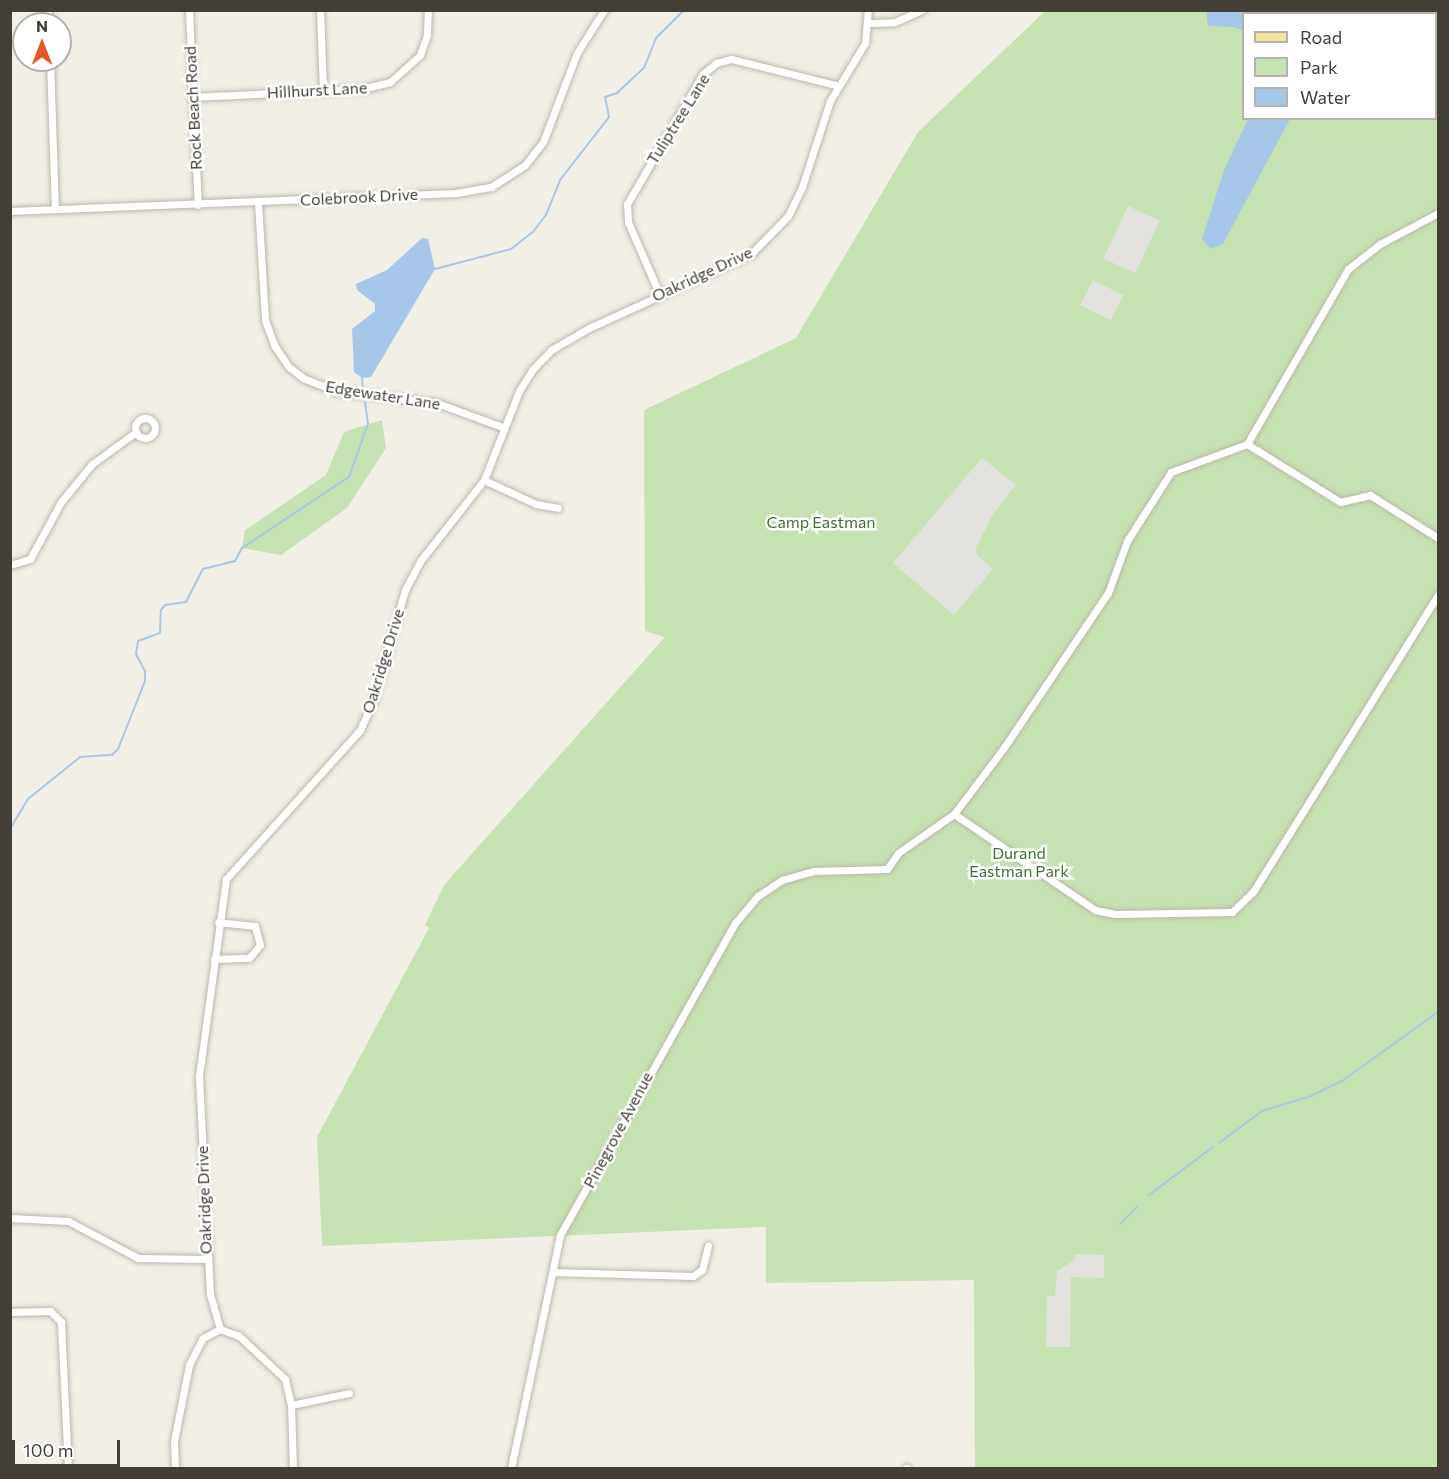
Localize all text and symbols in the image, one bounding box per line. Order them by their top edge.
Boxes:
north arrow [12,12,72,72]
legend [1242,12,1437,120]
text: N [36,16,48,35]
text: Road [1300,26,1342,48]
street label: Rock Beach Road [180,46,206,170]
text: Park [1300,56,1338,78]
street label: Tuliptree Lane [643,70,713,168]
street label: Hillhurst Lane [266,78,368,102]
text: Water [1300,86,1351,108]
street label: Colebrook Drive [300,184,418,210]
street label: Oakridge Drive [649,242,755,306]
street label: Edgewater Lane [324,376,442,414]
park label: Camp Eastman [767,512,875,532]
street label: Oakridge Drive [358,606,408,716]
park label: Durand Eastman Park [969,843,1069,881]
street label: Pinegrove Avenue [579,1069,657,1191]
street label: Oakridge Drive [193,1145,215,1255]
scale bar [15,1428,123,1466]
text: 100 m [23,1439,73,1461]

